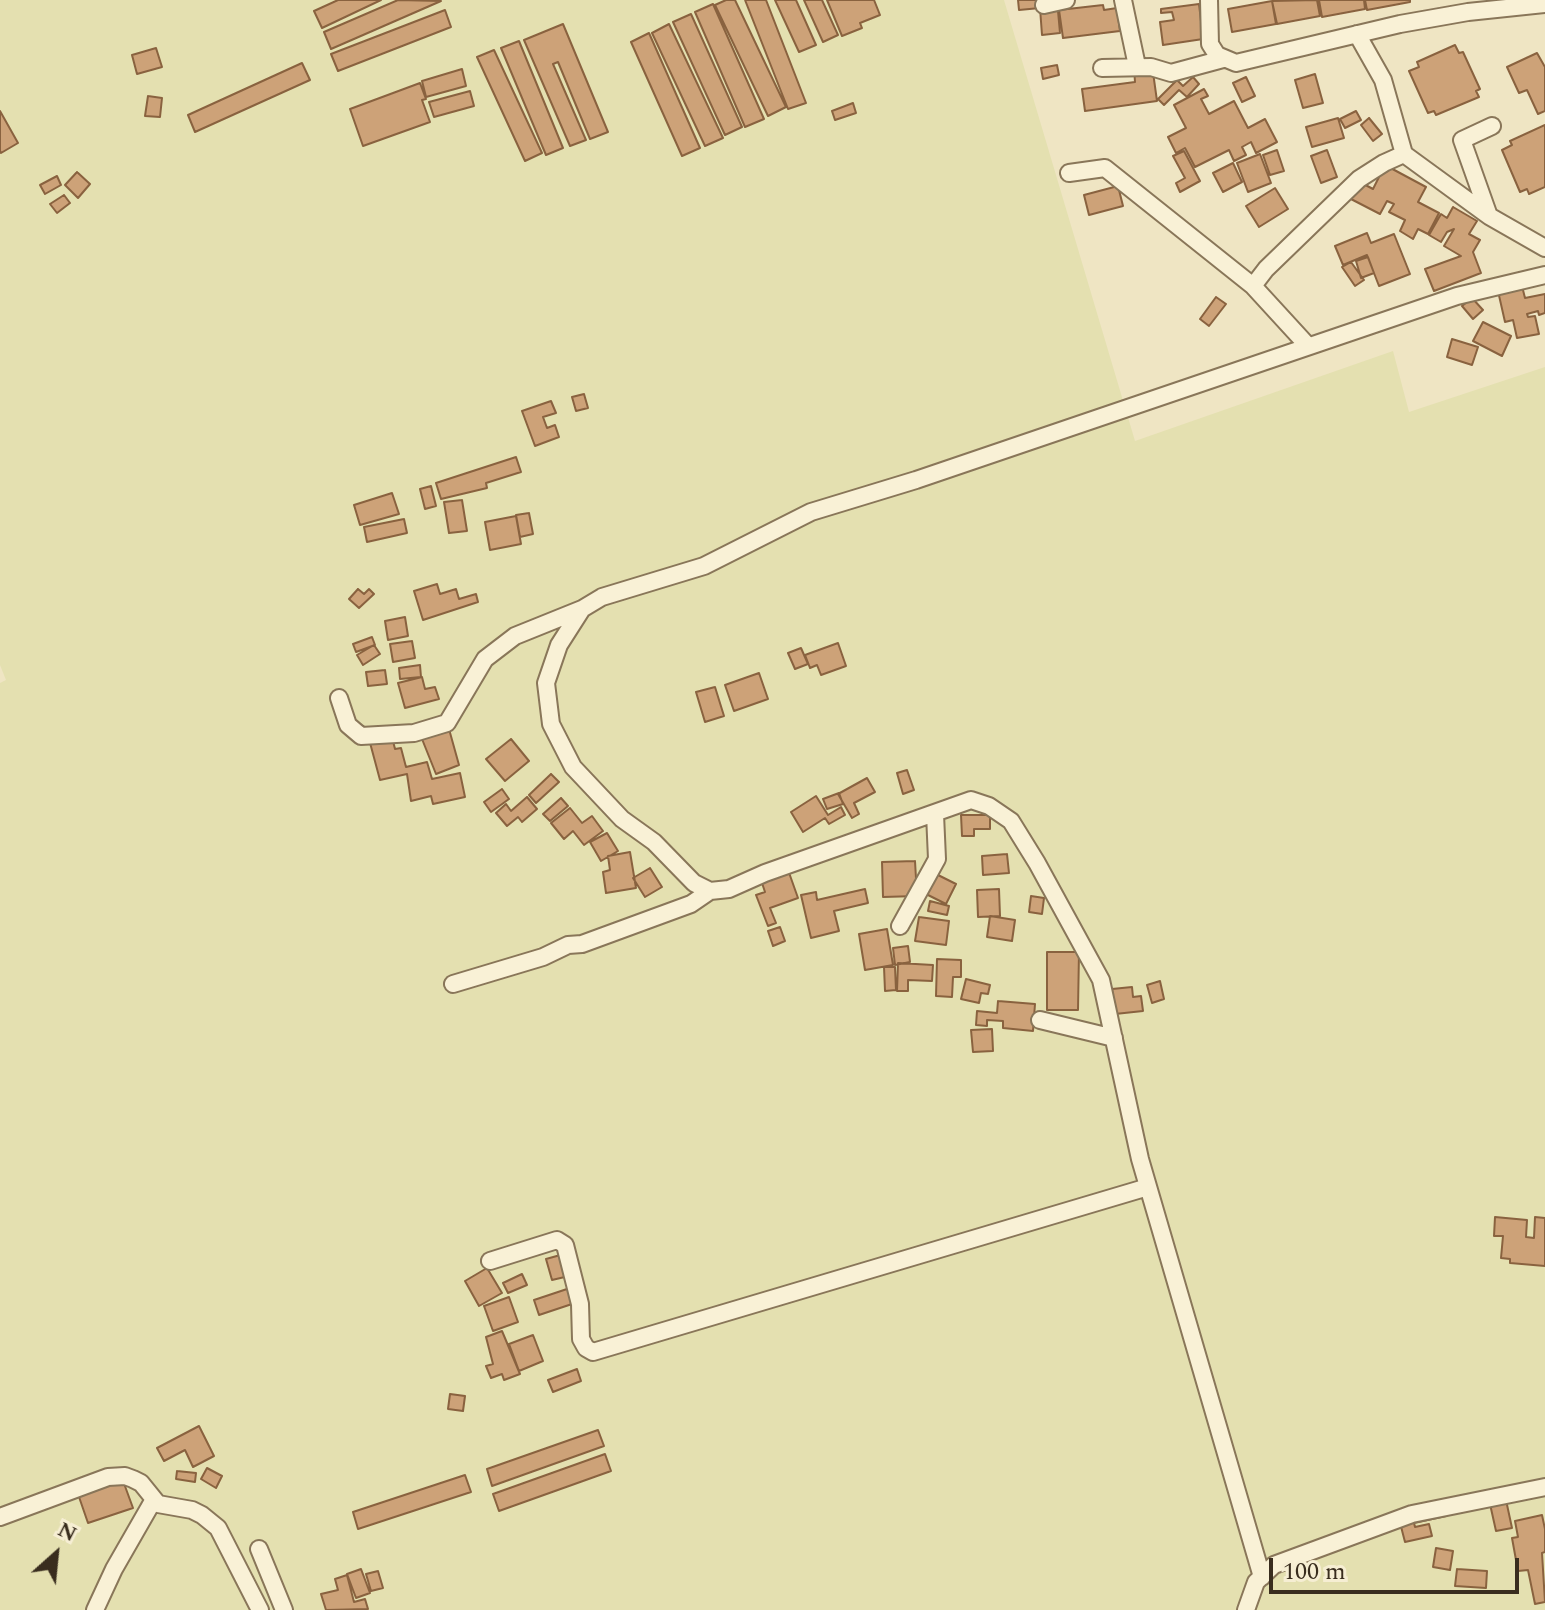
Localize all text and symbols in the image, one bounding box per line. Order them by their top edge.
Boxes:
text: N [52,1513,83,1551]
north arrow [16,1514,96,1594]
scale bar [1273,1542,1523,1592]
text: 100 m [1283,1554,1346,1590]

